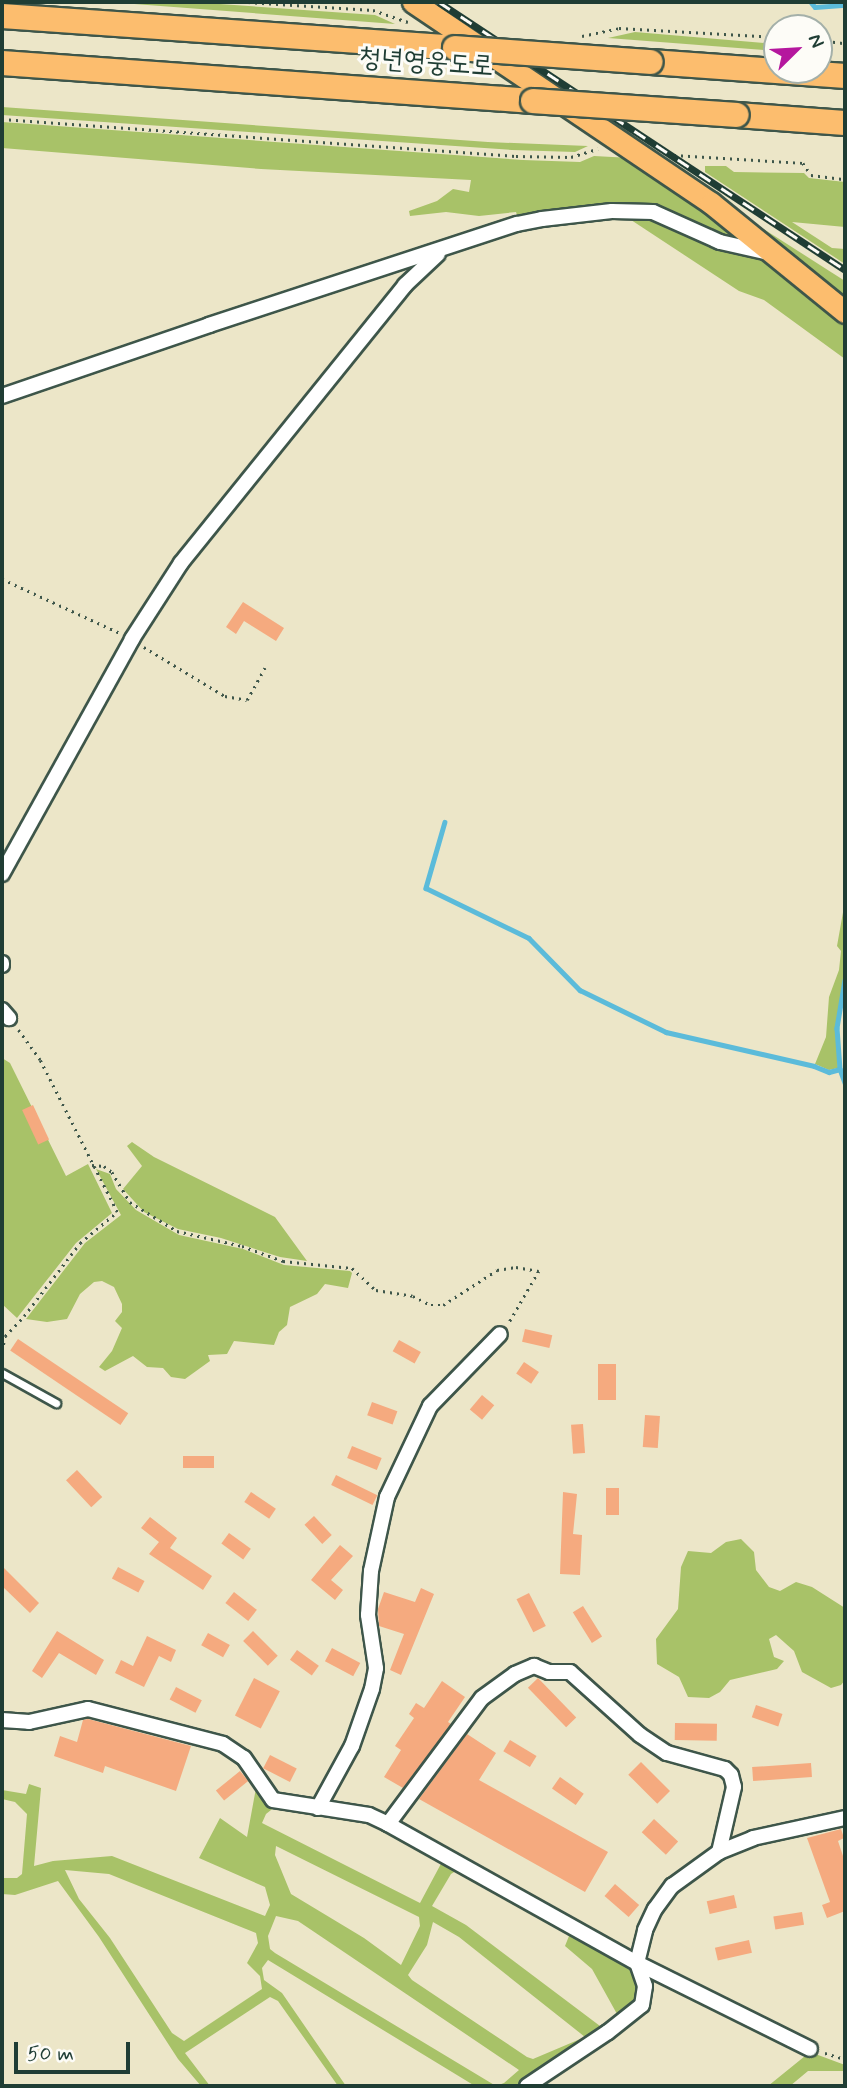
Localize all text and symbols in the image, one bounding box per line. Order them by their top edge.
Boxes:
north arrow [763,14,833,84]
text: N [802,30,830,52]
street label: 청년영웅도로 [357,42,495,84]
scale bar [18,2028,133,2072]
text: 50 m [27,2040,74,2068]

